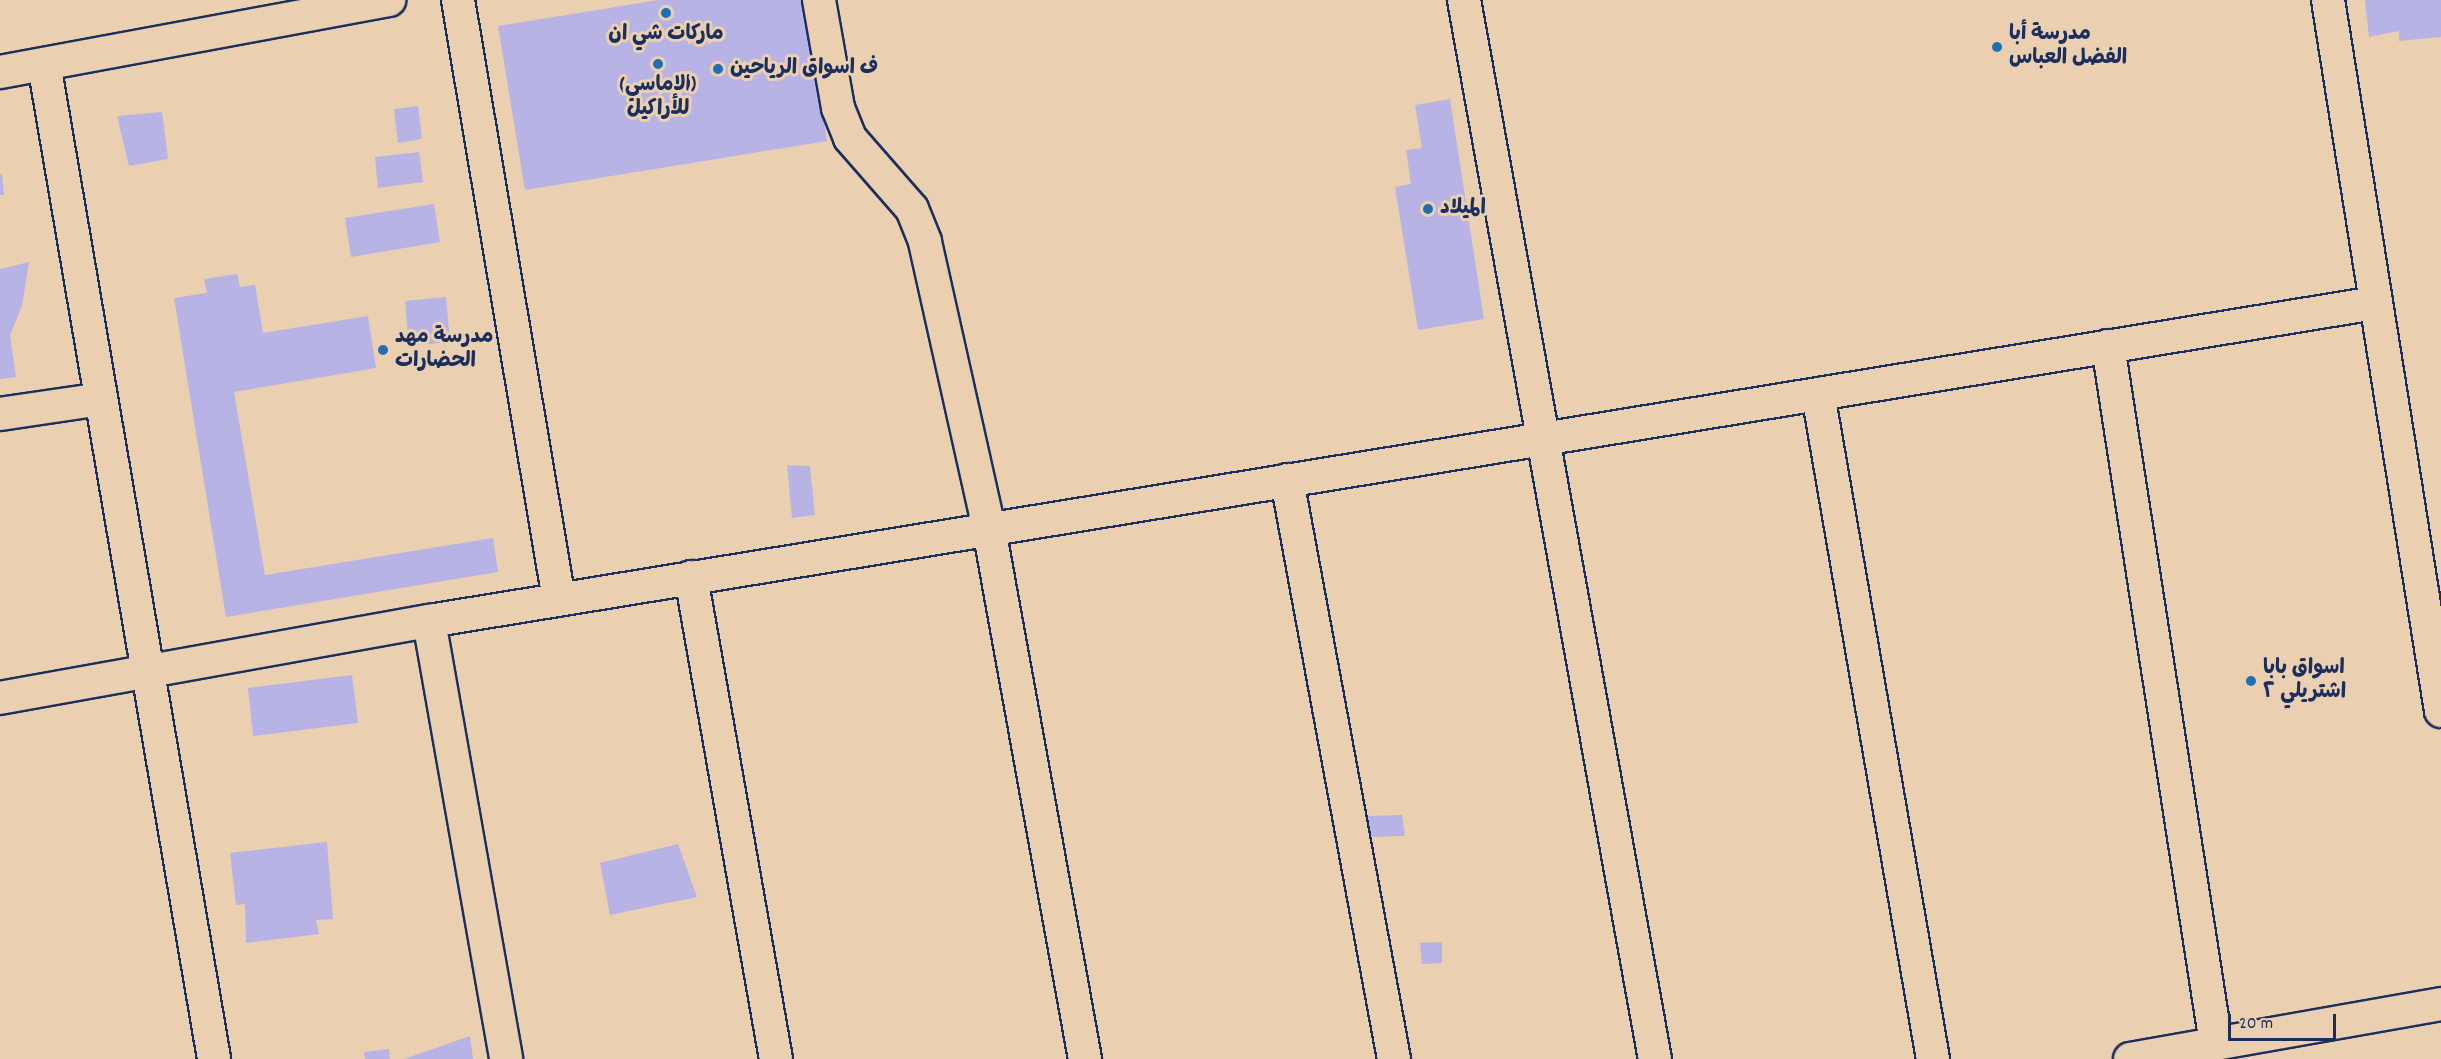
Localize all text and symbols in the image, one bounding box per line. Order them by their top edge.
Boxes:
marker: ماركات شي ان [659,6,673,20]
place label: ماركات شي ان [608,22,724,48]
place label: مدرسة أبا الفضل العباس [2009,22,2127,72]
marker: مدرسة أبا الفضل العباس [1990,40,2004,54]
place label: ف اسواق الرياحين [730,56,878,82]
marker: (الاماسي) للأراكيل [651,57,665,71]
marker: ف اسواق الرياحين [711,62,725,76]
place label: (الاماسي) للأراكيل [620,73,696,123]
place label: الميلاد [1440,196,1486,222]
marker: الميلاد [1421,202,1435,216]
place label: مدرسة مهد الحضارات [395,325,493,375]
marker: مدرسة مهد الحضارات [376,343,390,357]
place label: اسواق بابا اشتريلي ٢ [2263,656,2346,706]
marker: اسواق بابا اشتريلي ٢ [2244,674,2258,688]
scale bar [2231,1002,2339,1040]
text: 20 m [2239,1012,2273,1037]

